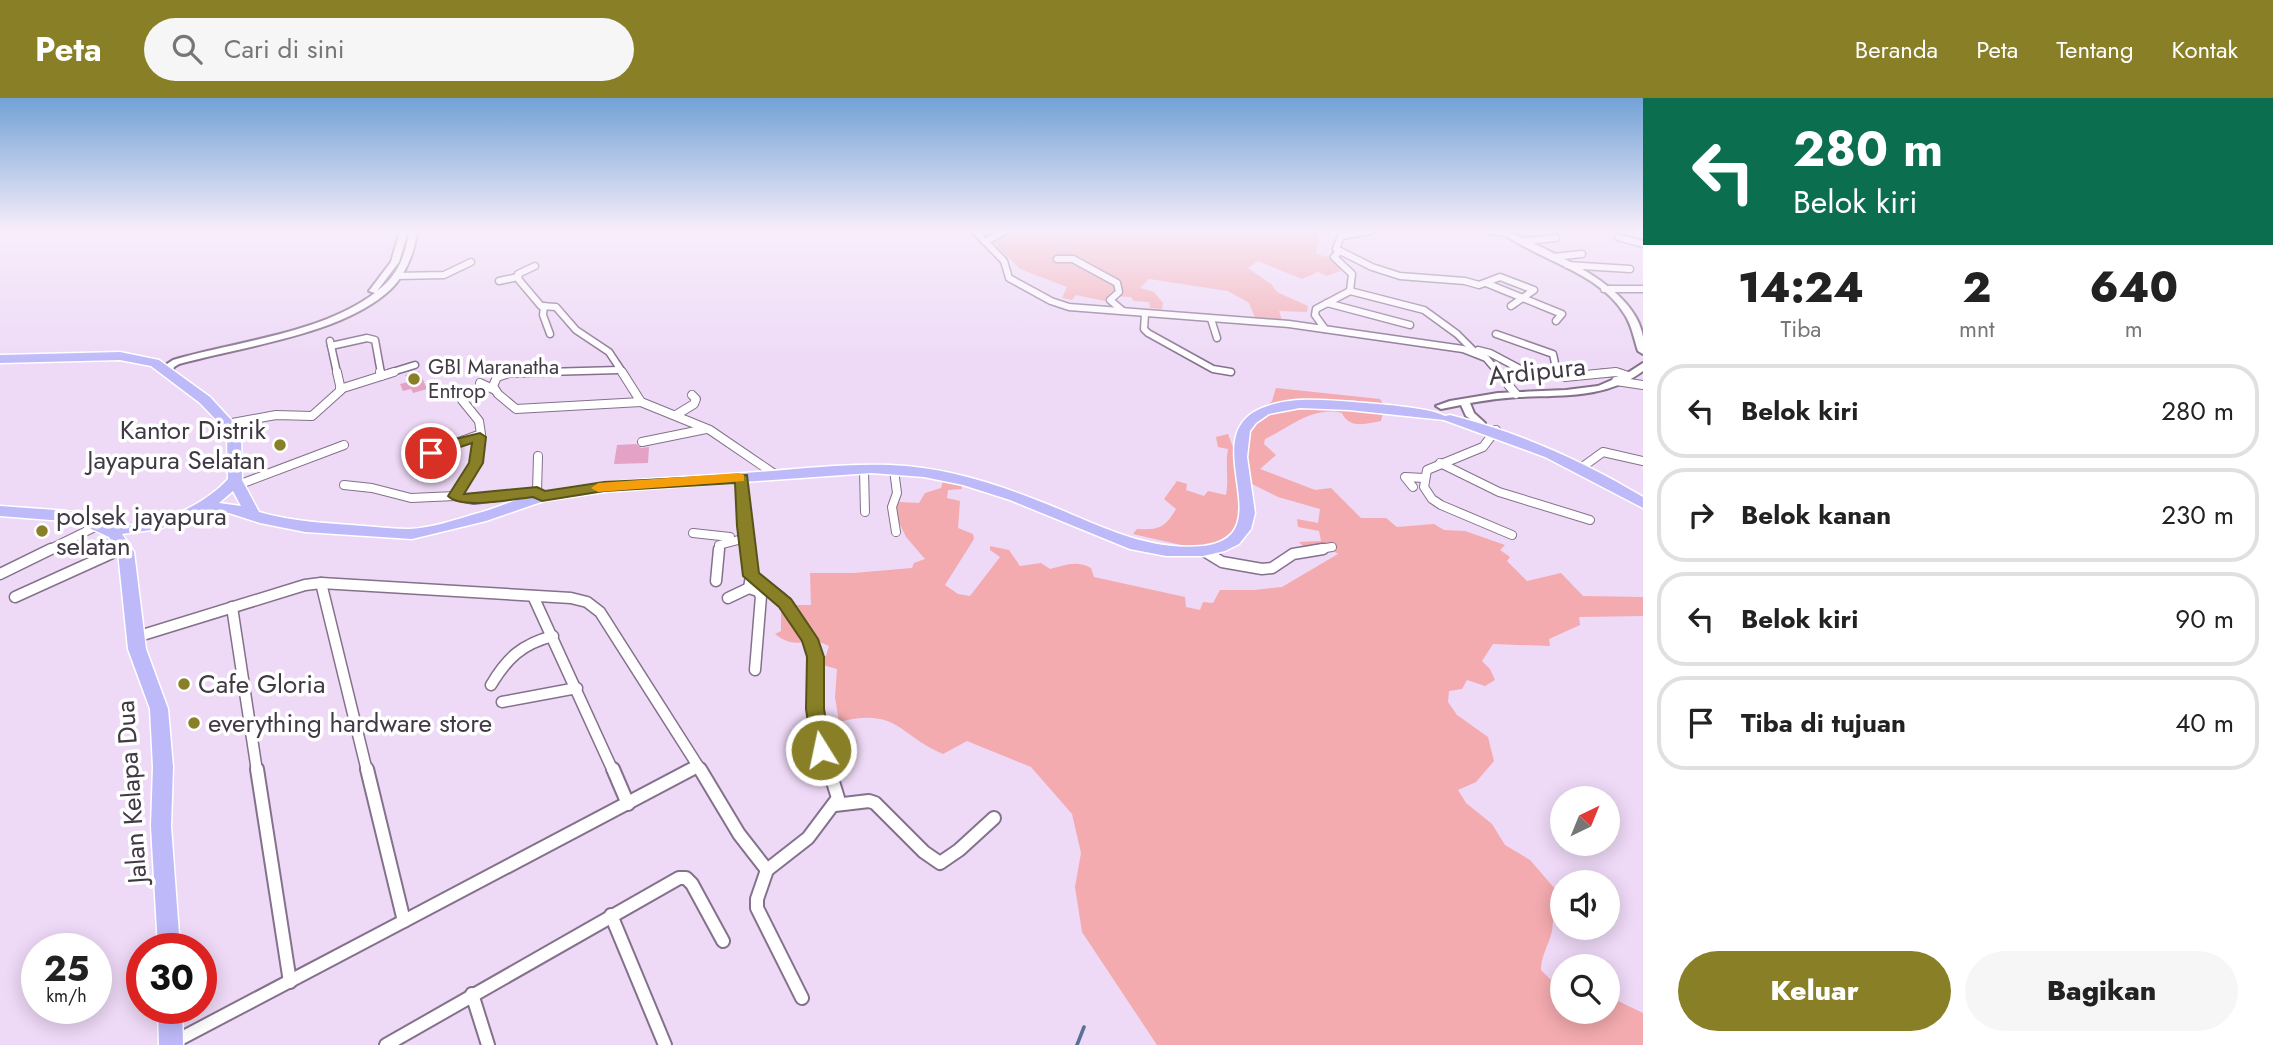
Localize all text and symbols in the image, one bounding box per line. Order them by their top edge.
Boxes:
search box [144,18,634,81]
text: Peta [35,26,102,73]
icon: search [168,30,206,68]
text: Cari di sini [224,30,345,68]
text: Beranda [1855,32,1938,67]
text: Peta [1976,32,2018,67]
text: Tentang [2056,32,2134,67]
text: Kontak [2172,32,2238,67]
text: 280 m [1793,114,1943,184]
icon: left [1678,126,1769,217]
text: Belok kiri [1793,179,1918,225]
text: 14:24 [1738,257,1864,318]
text: 2 [1962,257,1991,318]
text: 640 [2089,257,2178,318]
text: Tiba [1781,312,1821,346]
text: mnt [1959,312,1994,346]
text: m [2125,312,2143,346]
street label: Ardipura [1486,347,1588,395]
place label: GBI Maranatha Entrop [428,352,559,406]
marker: GBI Maranatha Entrop [406,371,422,387]
icon: left [1682,392,1720,430]
text: Belok kiri [1741,392,1858,430]
text: 280 m [2161,392,2234,430]
place label: Kantor Distrik Jayapura Selatan [84,411,267,479]
pin [401,423,461,483]
icon: arrive [412,434,450,472]
marker: Kantor Distrik Jayapura Selatan [272,437,288,453]
icon: right [1682,496,1720,534]
text: Belok kanan [1741,496,1891,534]
text: 230 m [2161,496,2234,534]
place label: polsek jayapura selatan [56,497,227,565]
marker: polsek jayapura selatan [34,523,50,539]
icon: left [1682,600,1720,638]
text: Belok kiri [1741,600,1858,638]
text: 90 m [2175,600,2234,638]
place label: Cafe Gloria [198,665,325,703]
marker: Cafe Gloria [176,676,192,692]
street label: Jalan Kelapa Dua [106,699,157,888]
place label: everything hardware store [208,704,492,742]
icon: arrive [1682,704,1720,742]
text: Tiba di tujuan [1741,704,1906,742]
text: 40 m [2175,704,2234,742]
position arrow [784,713,858,787]
marker: everything hardware store [186,715,202,731]
north arrow [1550,786,1620,856]
map controls [1550,786,1620,1024]
button: sound [1550,870,1620,940]
speed limit sign: 30 [126,933,217,1024]
text: 25 [44,944,89,994]
button: Keluar [1678,951,1951,1031]
button: Bagikan [1965,951,2238,1031]
button: search [1550,954,1620,1024]
text: km/h [46,983,87,1009]

